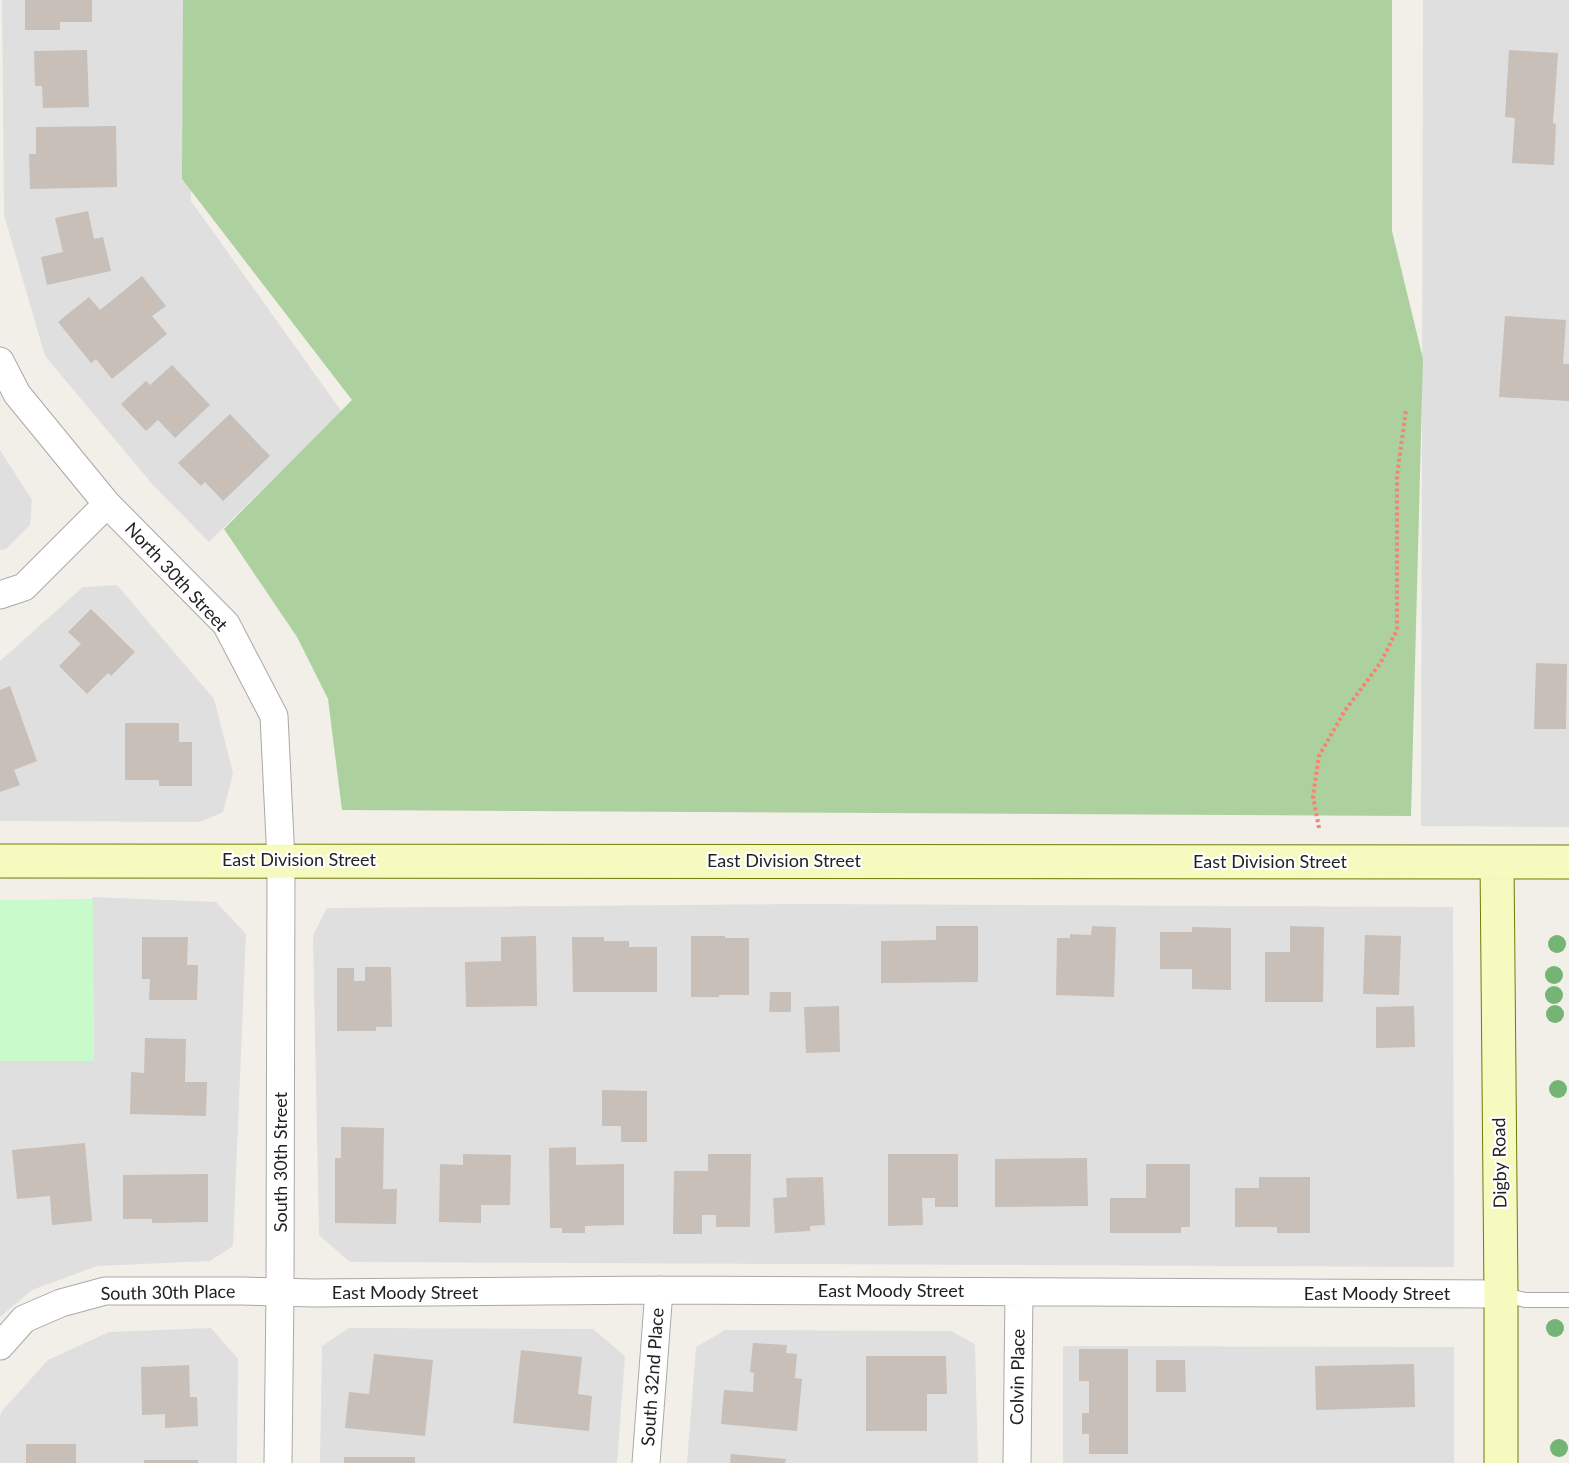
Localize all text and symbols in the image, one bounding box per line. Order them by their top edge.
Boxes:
street label: North 30th Street [120,518,232,636]
street label: East Division Street [222,849,376,871]
street label: East Division Street [707,850,861,872]
street label: East Division Street [1193,851,1347,873]
street label: South 30th Street [270,1092,292,1232]
street label: Digby Road [1488,1117,1512,1209]
street label: East Moody Street [818,1280,964,1302]
street label: South 30th Place [100,1281,236,1305]
street label: East Moody Street [332,1282,478,1304]
street label: East Moody Street [1304,1283,1450,1305]
street label: South 32nd Place [637,1307,669,1447]
street label: Colvin Place [1006,1329,1030,1425]

